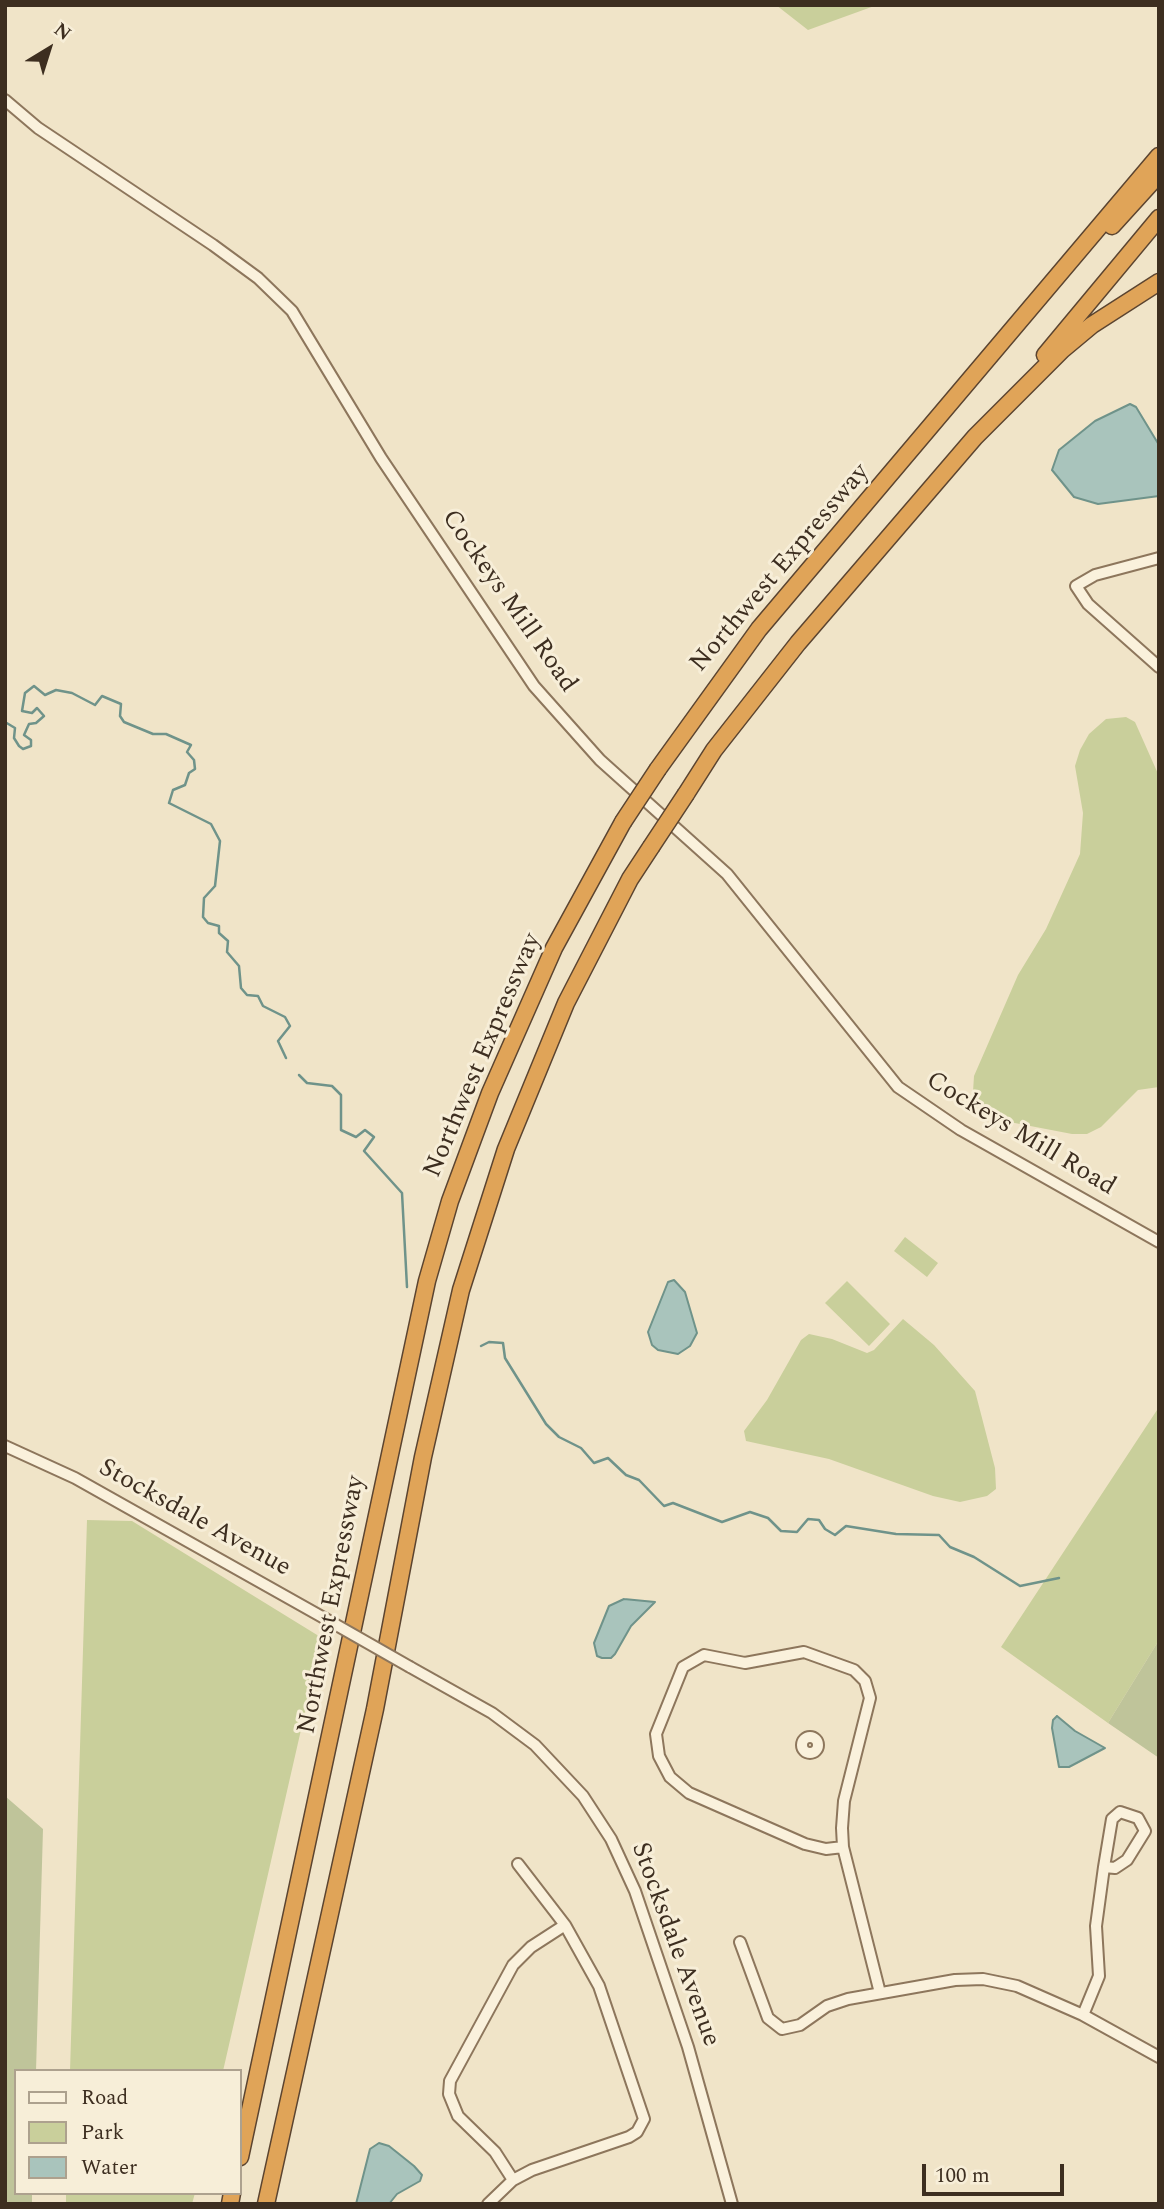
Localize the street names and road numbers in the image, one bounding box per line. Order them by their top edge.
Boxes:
street label: Northwest Expressway [685,458,877,680]
street label: Cockeys Mill Road [433,505,583,699]
street label: Northwest Expressway [418,929,550,1183]
street label: Cockeys Mill Road [919,1066,1121,1204]
street label: Stocksdale Avenue [93,1453,295,1585]
street label: Northwest Expressway [293,1473,373,1737]
street label: Stocksdale Avenue [623,1839,725,2051]

